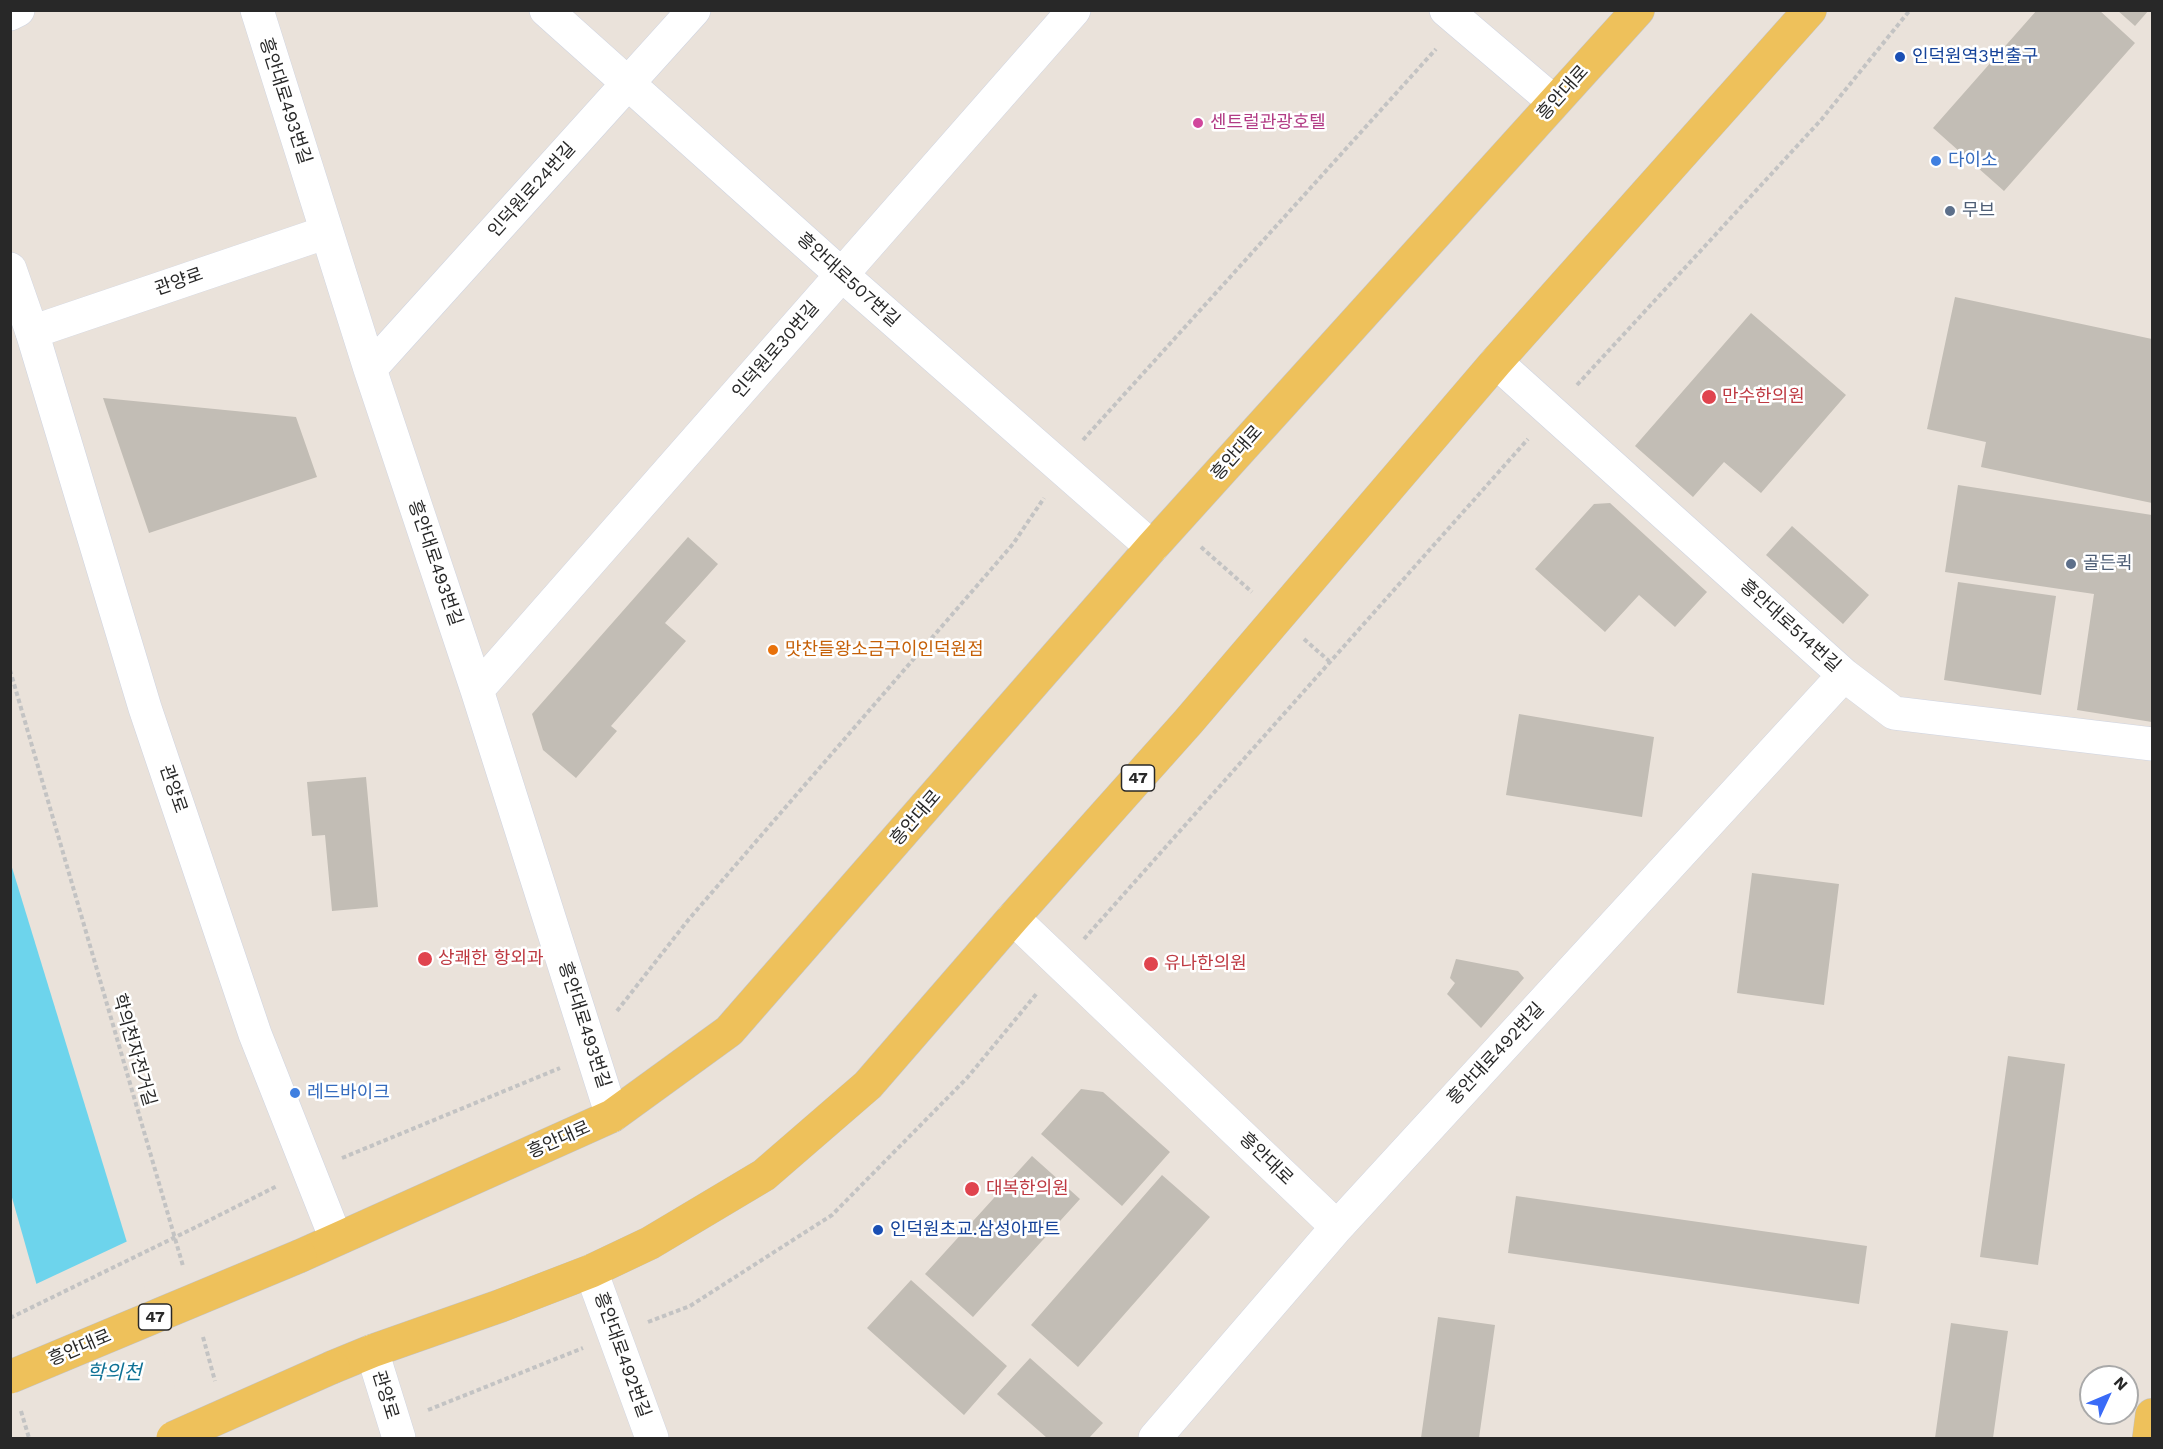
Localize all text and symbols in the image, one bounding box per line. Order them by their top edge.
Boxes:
street label: 흥안대로493번길 [254,35,316,167]
place label: 인덕원역3번출구 [1912,46,2038,68]
marker: 인덕원역3번출구 [1893,50,1907,64]
street label: 흥안대로 [1533,61,1593,125]
place label: 센트럴관광호텔 [1210,112,1326,134]
marker: 센트럴관광호텔 [1191,116,1205,130]
street label: 인덕원로24번길 [484,138,580,242]
place label: 다이소 [1948,150,1998,172]
marker: 다이소 [1929,154,1943,168]
place label: 무브 [1962,200,1995,222]
marker: 무브 [1943,204,1957,218]
street label: 흥안대로507번길 [792,228,904,332]
street label: 관양로 [152,264,206,300]
street label: 인덕원로30번길 [728,297,824,403]
place label: 만수한의원 [1722,386,1805,408]
marker: 만수한의원 [1700,388,1718,406]
street label: 흥안대로 [1207,421,1267,485]
street label: 흥안대로493번길 [403,497,467,629]
place label: 골든퀵 [2083,553,2133,575]
marker: 골든퀵 [2064,557,2078,571]
street label: 흥안대로514번길 [1735,575,1845,677]
place label: 맛찬들왕소금구이인덕원점 [785,639,984,661]
marker: 맛찬들왕소금구이인덕원점 [766,643,780,657]
street label: 관양로 [155,762,191,816]
road number: 47 [1122,765,1154,791]
street label: 흥안대로 [886,786,946,850]
place label: 상쾌한 항외과 [438,948,543,970]
marker: 상쾌한 항외과 [416,950,434,968]
place label: 유나한의원 [1164,953,1247,975]
marker: 유나한의원 [1142,955,1160,973]
street label: 흥안대로493번길 [553,959,615,1091]
street label: 학의천자전거길 [108,991,160,1109]
street label: 흥안대로492번길 [1443,998,1549,1110]
place label: 레드바이크 [307,1082,390,1104]
marker: 레드바이크 [288,1086,302,1100]
street label: 흥안대로 [524,1117,594,1163]
street label: 흥안대로 [1235,1128,1297,1190]
place label: 대복한의원 [986,1178,1069,1200]
marker: 대복한의원 [963,1180,981,1198]
place label: 인덕원초교.삼성아파트 [890,1219,1060,1241]
marker: 인덕원초교.삼성아파트 [871,1223,885,1237]
street label: 흥안대로492번길 [589,1289,655,1421]
road number: 47 [138,1304,172,1330]
street label: 흥안대로 [45,1325,115,1371]
water label: 학의천 [86,1361,142,1385]
north arrow [2079,1365,2139,1425]
street label: 관양로 [367,1368,403,1422]
text: N [2110,1373,2132,1394]

